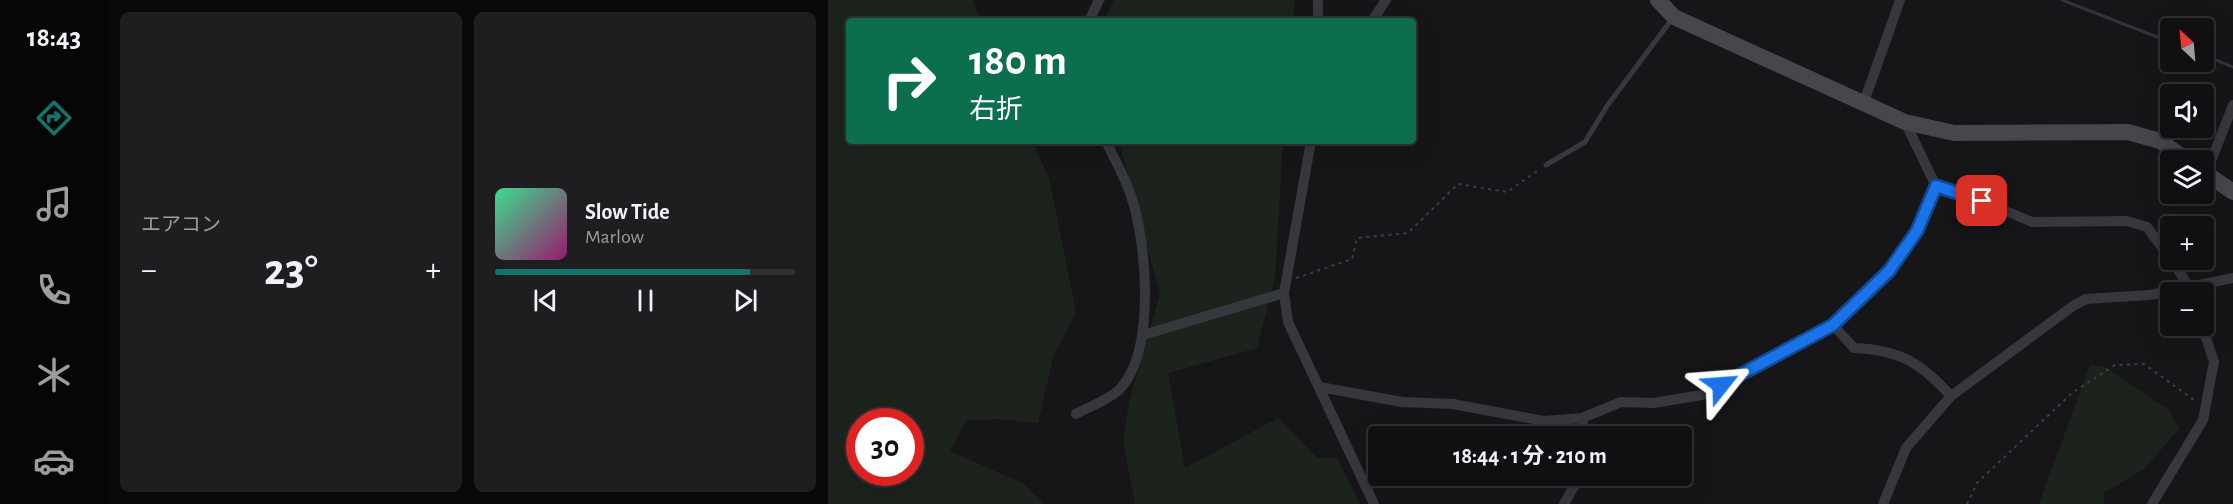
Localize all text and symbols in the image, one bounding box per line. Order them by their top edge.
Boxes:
north arrow [2160,18,2214,72]
map controls [2160,18,2214,336]
text: 18:43 [27,24,81,51]
text: 180 m [969,40,1067,82]
icon: right [870,42,948,120]
button: sound [2160,84,2214,138]
text: 右折 [969,96,1023,123]
icon: directions [33,97,75,139]
button: layers [2160,150,2214,204]
pin [1956,175,2007,226]
icon: music [33,183,75,225]
icon: arrive [1965,184,1998,217]
text: Slow Tide [585,201,670,223]
text: エアコン [141,215,221,235]
button: + [2160,216,2214,270]
text: Marlow [585,227,644,247]
text: 23° [264,248,318,293]
text: − [141,254,157,287]
text: + [425,254,441,287]
icon: phone [33,269,75,311]
button: − [2160,282,2214,336]
icon: previous [529,284,562,317]
icon: pause [629,284,662,317]
icon: next [729,284,762,317]
position arrow [1689,353,1753,417]
icon: climate [33,354,75,396]
speed limit sign: 30 [846,408,924,486]
icon: car [33,440,75,482]
text: 18:44 · 1 分 · 210 m [1453,445,1607,467]

